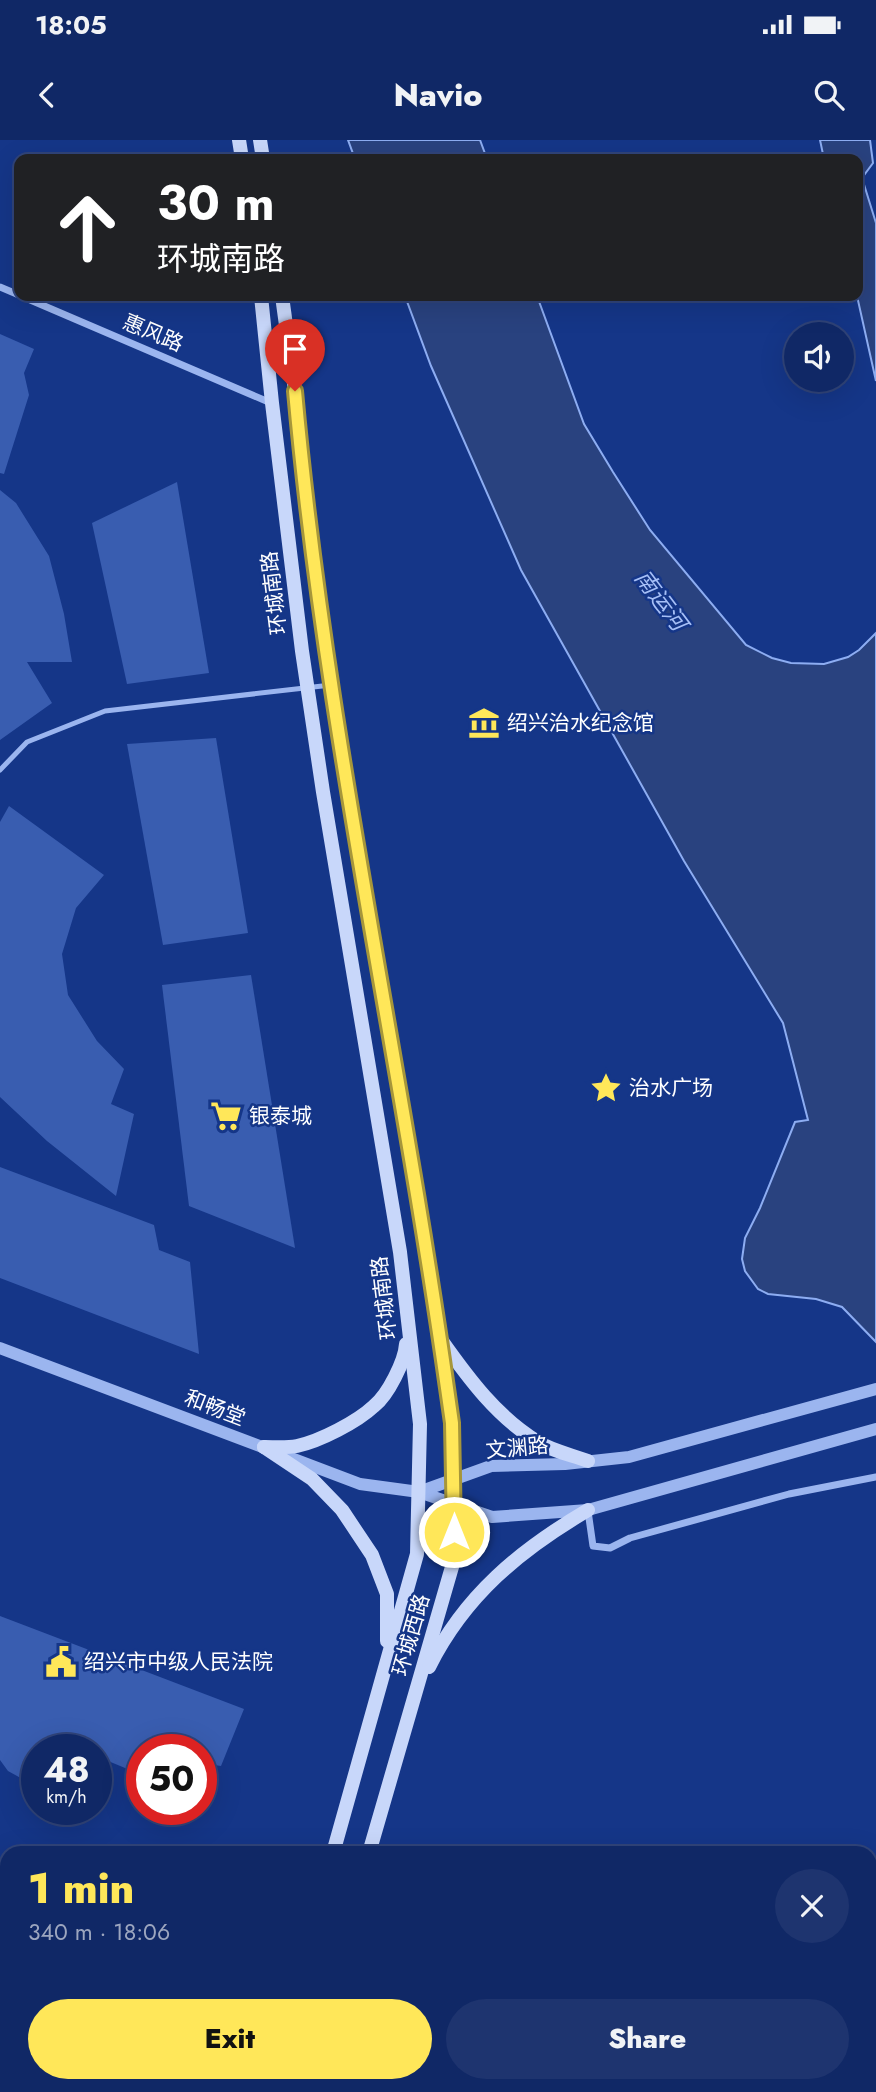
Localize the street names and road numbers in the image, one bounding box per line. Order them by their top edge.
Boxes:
street label: 惠风路 [118,307,188,359]
street label: 环城南路 [254,549,294,637]
street label: 环城南路 [364,1254,404,1342]
street label: 和畅堂 [180,1383,250,1433]
street label: 文渊路 [484,1430,550,1466]
street label: 环城西路 [385,1590,437,1680]

